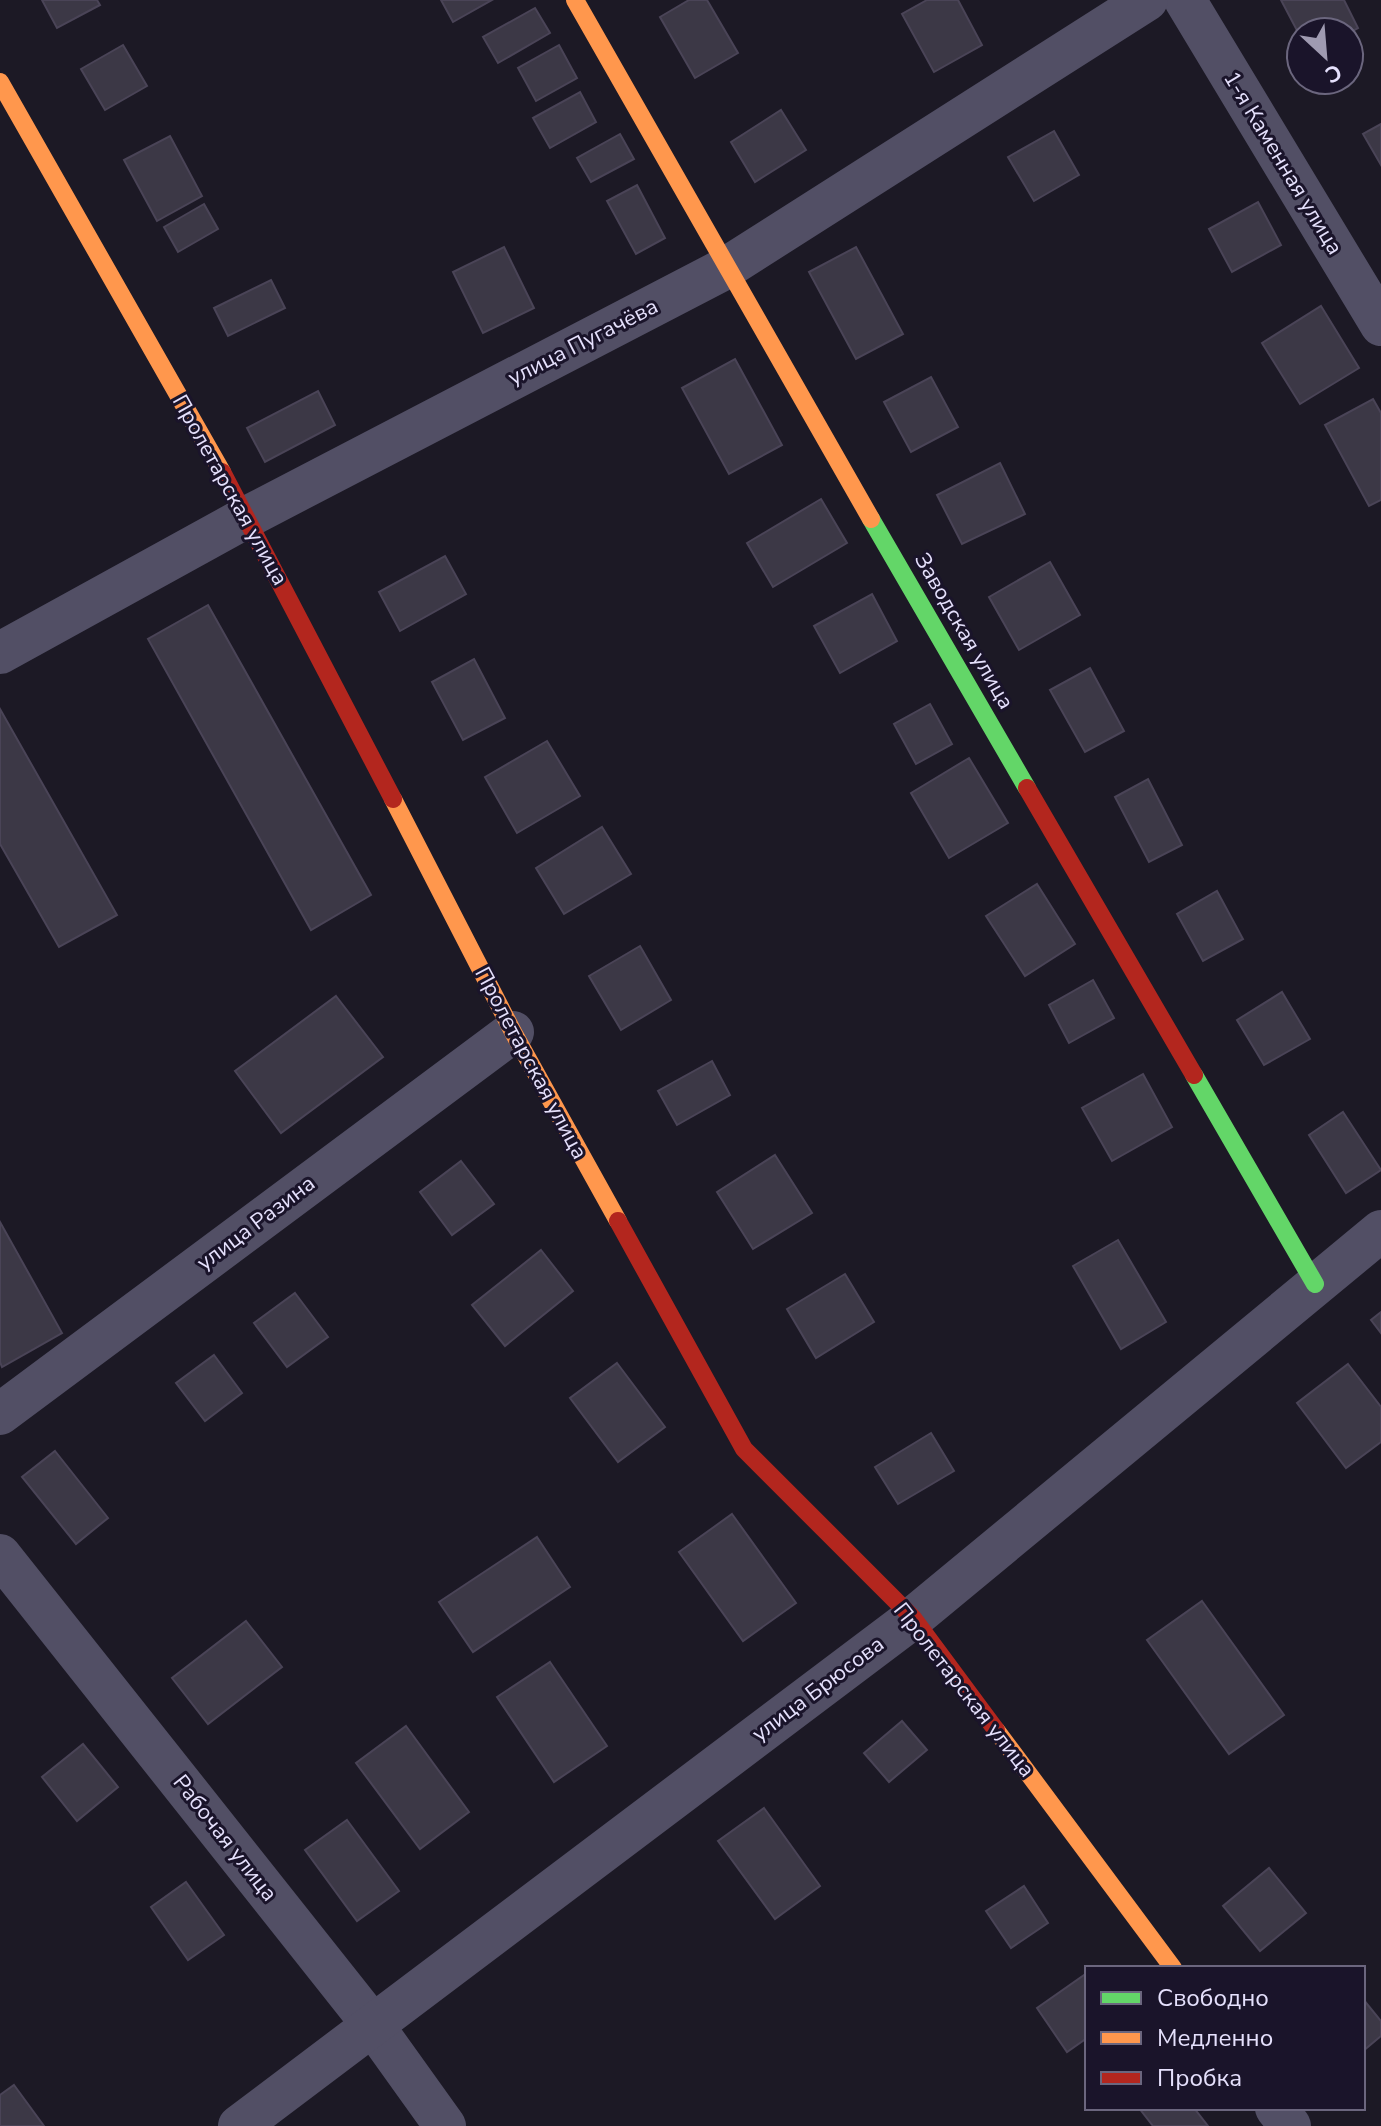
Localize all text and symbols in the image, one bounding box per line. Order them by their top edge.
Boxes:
north arrow [1285,16,1365,96]
text: С [1320,56,1347,90]
street label: 1-я Каменная улица [1216,66,1350,260]
street label: улица Пугачёва [503,291,663,393]
street label: Пролетарская улица [165,389,295,591]
street label: Заводская улица [907,547,1021,715]
street label: Пролетарская улица [468,962,594,1164]
street label: улица Разина [191,1169,321,1277]
street label: Пролетарская улица [886,1597,1042,1783]
street label: улица Брюсова [746,1629,890,1749]
street label: Рабочая улица [166,1768,284,1908]
legend [1085,1966,1365,2110]
text: Свободно [1157,1982,1269,2014]
text: Медленно [1157,2022,1273,2054]
text: Пробка [1157,2062,1242,2094]

